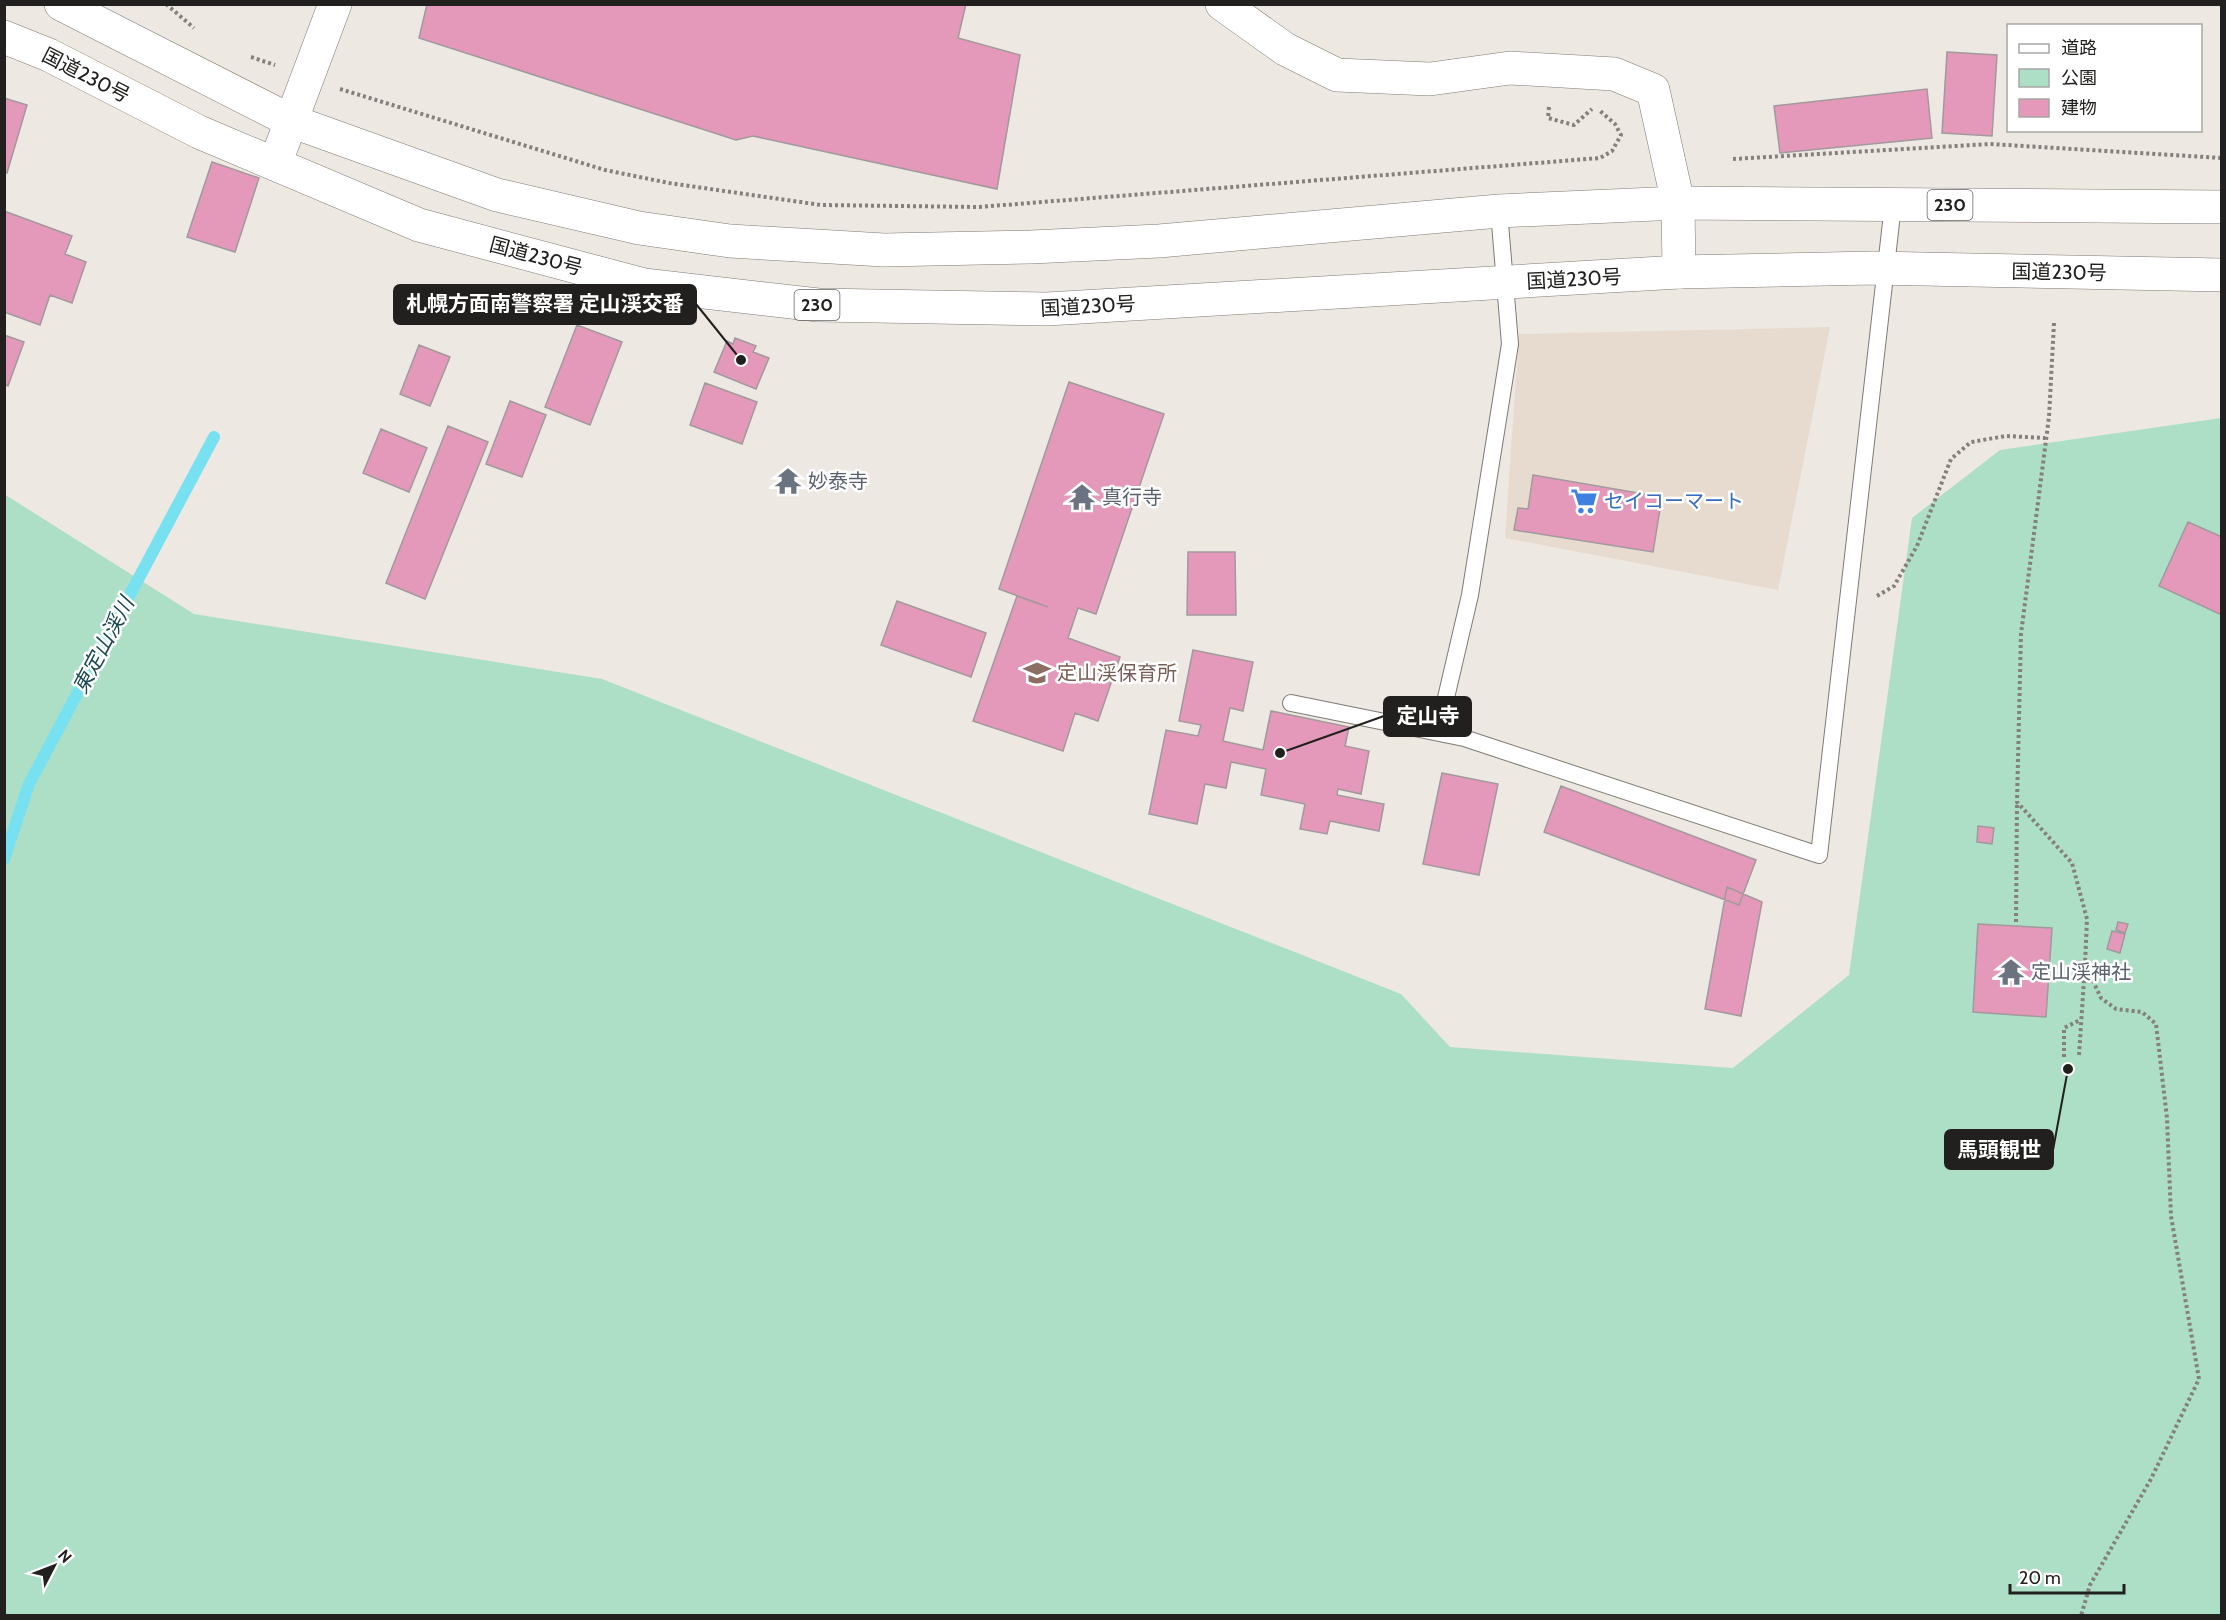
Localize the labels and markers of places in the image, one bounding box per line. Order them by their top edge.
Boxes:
callout: 札幌方面南警察署 定山渓交番 [394,285,696,324]
temple icon: 妙泰寺 [773,466,803,496]
place label: 妙泰寺 [808,469,868,493]
temple icon: 真行寺 [1067,482,1097,512]
place label: 真行寺 [1102,485,1162,509]
supermarket icon: セイコーマート [1569,486,1599,516]
place label: セイコーマート [1604,489,1744,513]
school or university icon: 定山渓保育所 [1022,658,1052,688]
place label: 定山渓保育所 [1057,661,1177,685]
callout: 定山寺 [1384,697,1471,736]
temple icon: 定山渓神社 [1996,957,2026,987]
place label: 定山渓神社 [2031,960,2131,984]
callout: 馬頭観世 [1945,1130,2053,1169]

